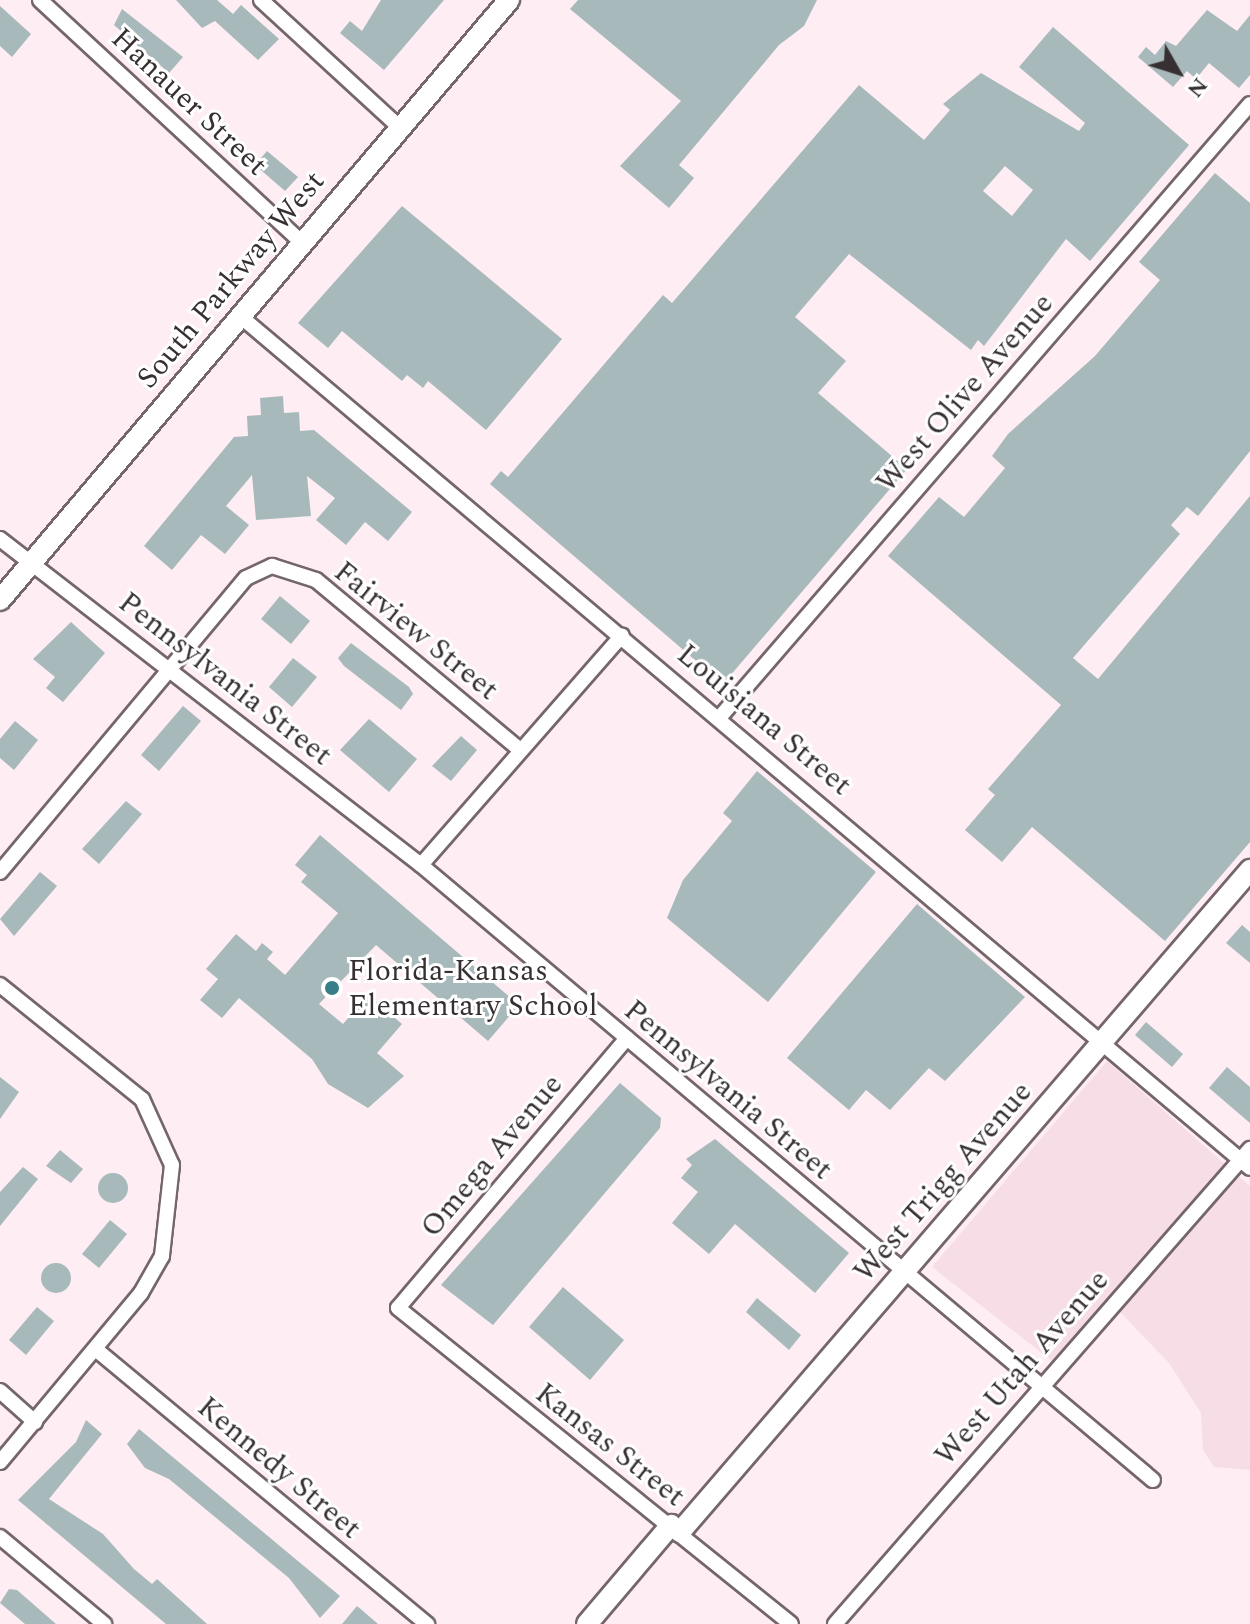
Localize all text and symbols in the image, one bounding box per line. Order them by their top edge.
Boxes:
street label: Hanauer Street [103,20,275,184]
north arrow [1138,32,1218,112]
text: N [1179,70,1216,105]
street label: South Parkway West [130,164,332,396]
street label: West Olive Avenue [869,286,1061,500]
street label: Fairview Street [327,554,505,708]
street label: Pennsylvania Street [111,585,339,773]
street label: Louisiana Street [669,637,859,803]
place label: Florida-Kansas Elementary School [348,953,598,1024]
marker: Florida-Kansas Elementary School [323,979,341,997]
street label: Pennsylvania Street [617,992,839,1188]
street label: Omega Avenue [413,1067,571,1245]
street label: West Trigg Avenue [846,1075,1040,1289]
street label: West Utah Avenue [927,1263,1117,1473]
street label: Kansas Street [528,1375,692,1515]
street label: Kennedy Street [190,1389,368,1547]

